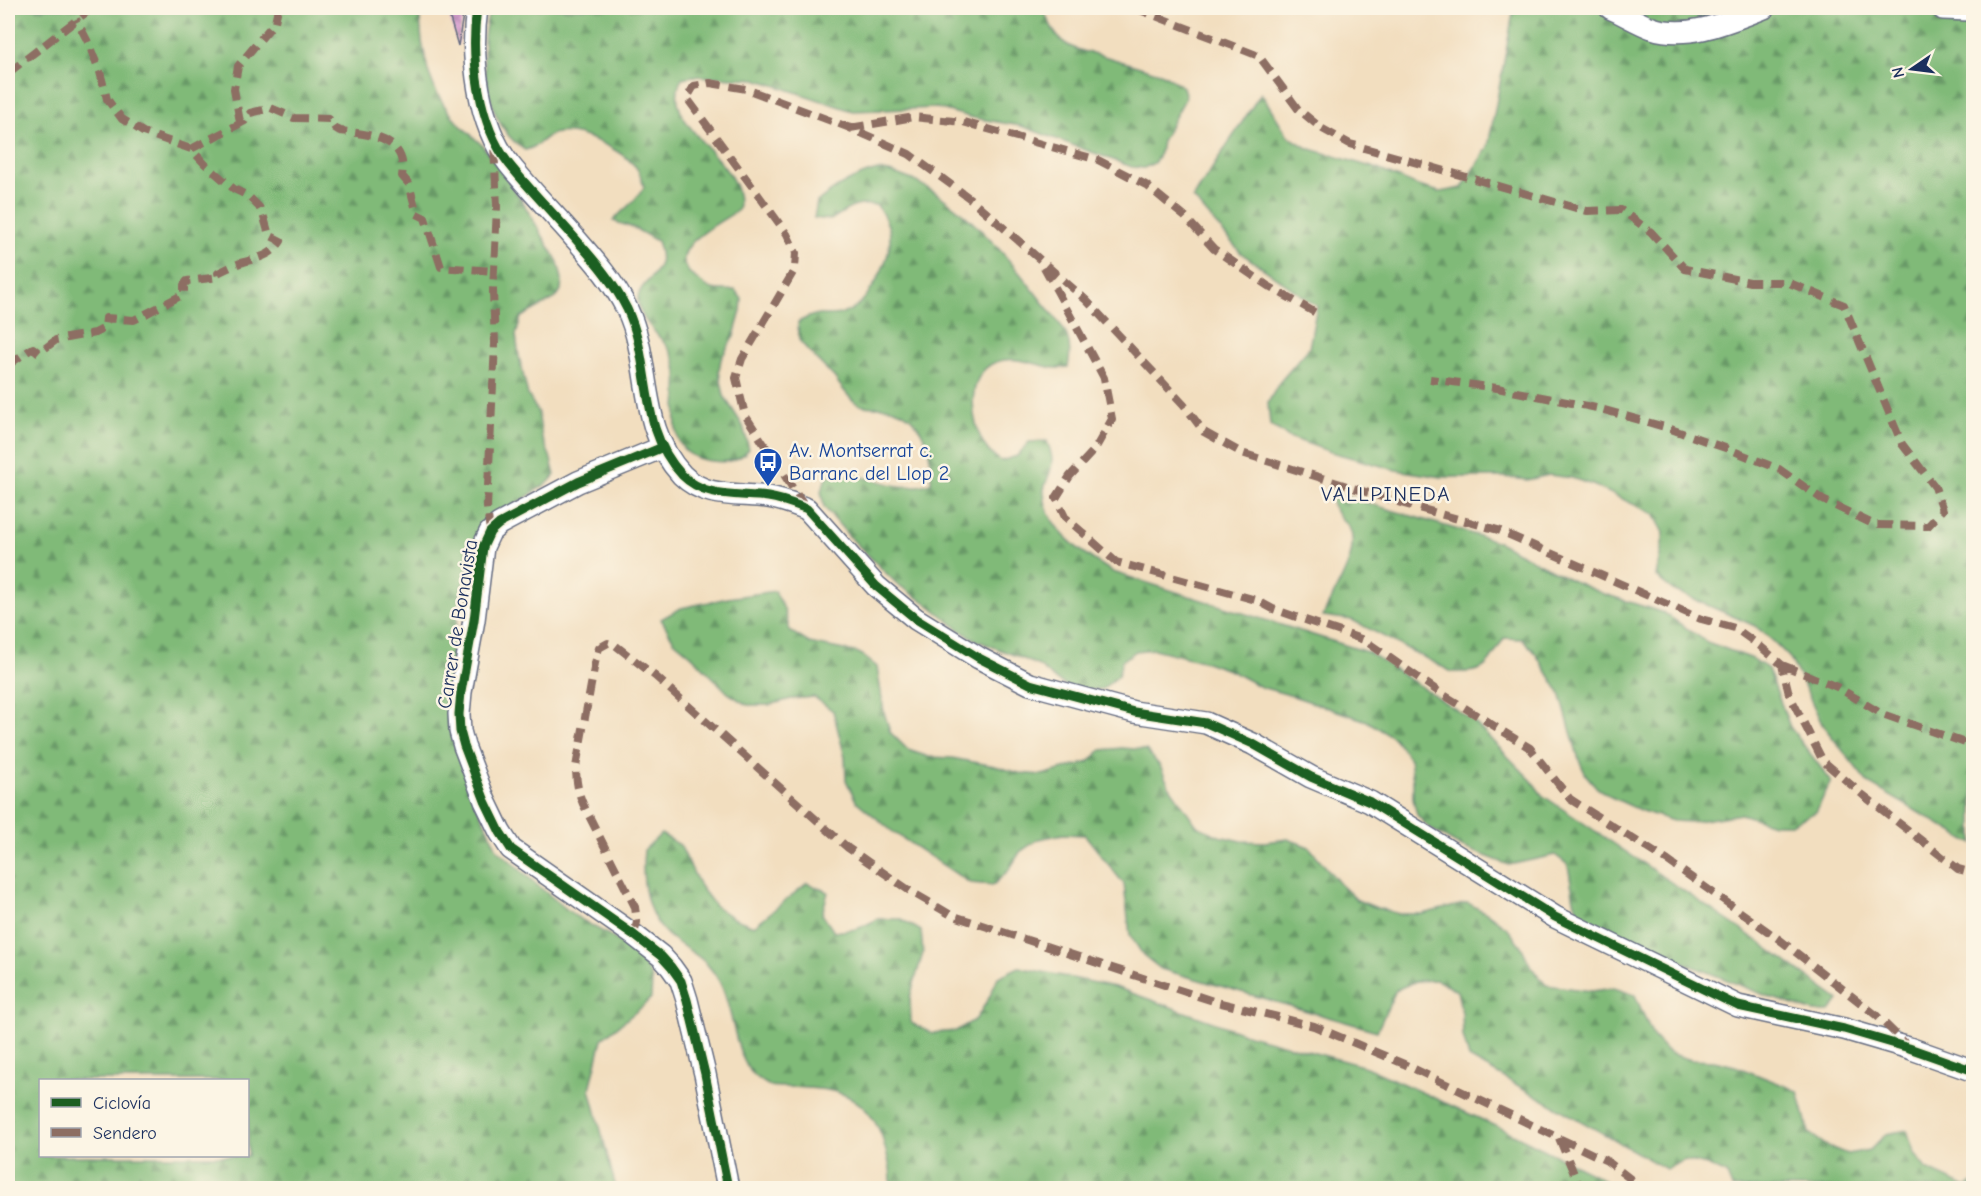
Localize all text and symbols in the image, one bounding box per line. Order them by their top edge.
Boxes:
north arrow [1882,39,1942,99]
text: N [1888,65,1908,80]
place label: Av. Montserrat c. Barranc del Llop 2 [789,439,949,485]
bus stop icon: Av. Montserrat c. Barranc del Llop 2 [752,446,784,488]
district label: VALLPINEDA [1321,482,1451,506]
street label: Carrer de Bonavista [433,538,482,710]
legend [39,1079,249,1157]
text: Ciclovía [93,1093,151,1114]
text: Sendero [93,1123,157,1144]

